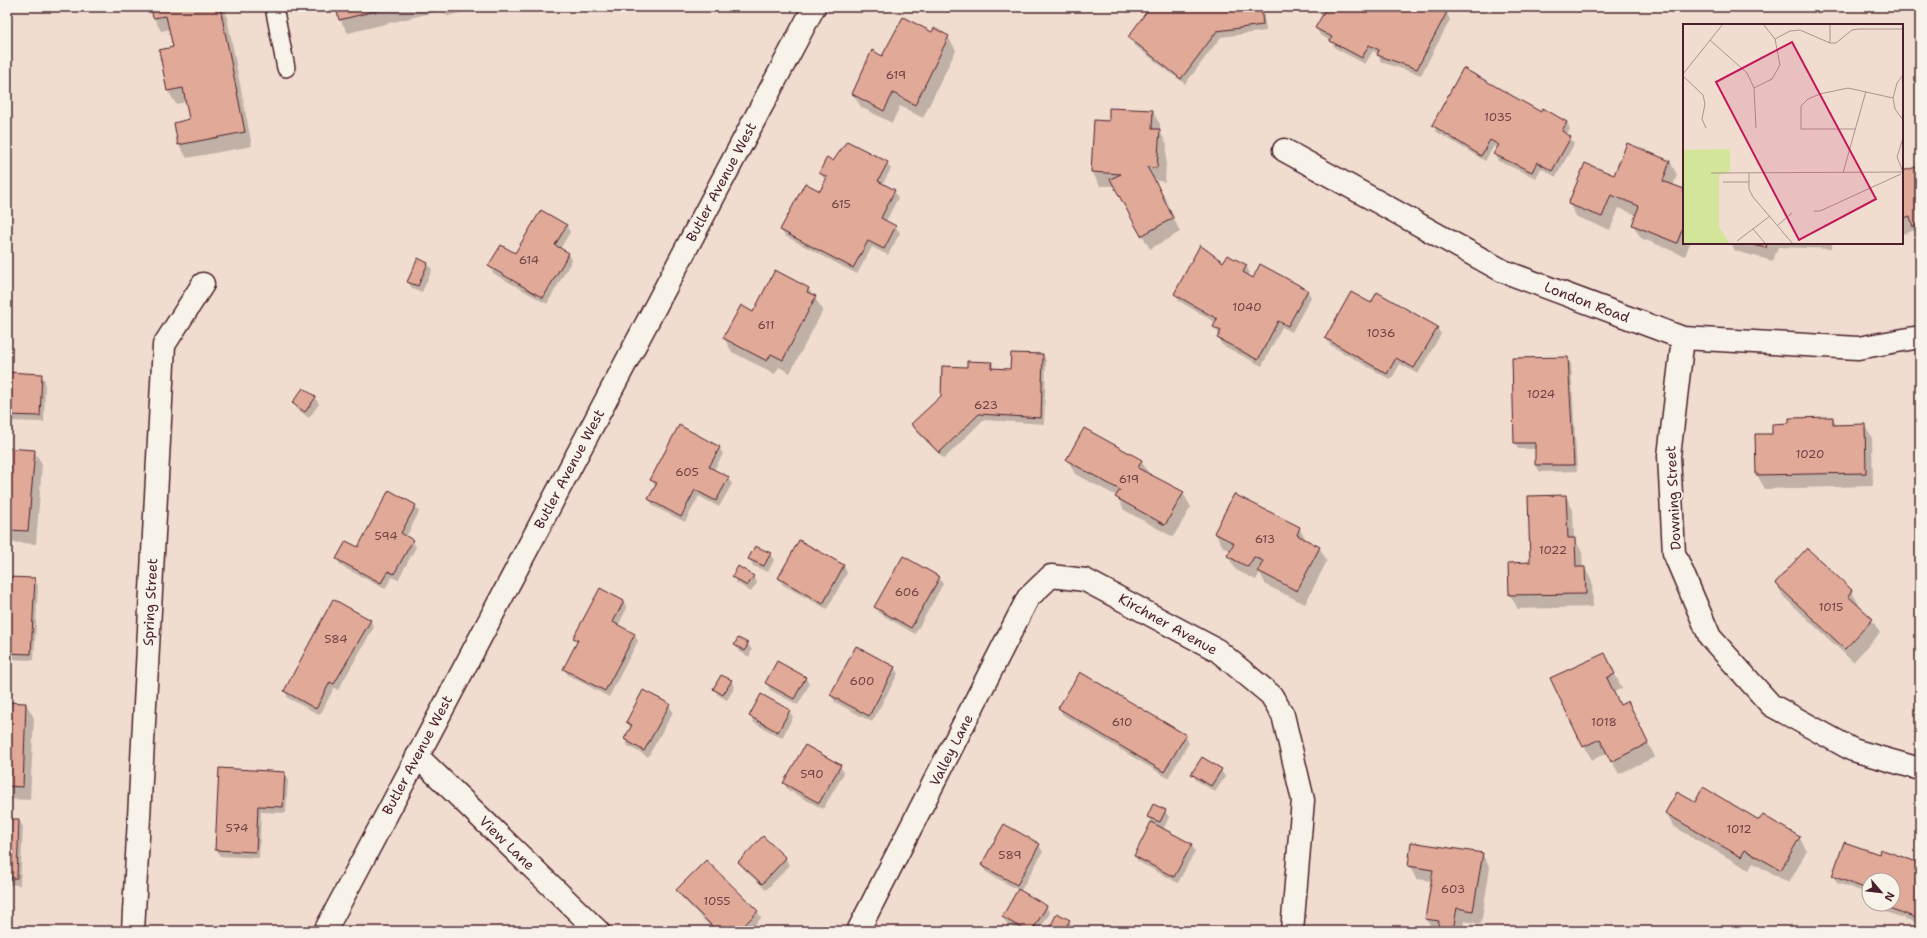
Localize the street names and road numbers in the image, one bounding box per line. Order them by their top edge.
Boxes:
street label: Butler Avenue West [682,119,760,245]
street label: London Road [1542,277,1632,327]
street label: Butler Avenue West [530,406,608,532]
street label: Downing Street [1661,445,1685,551]
street label: Spring Street [139,558,161,646]
street label: Kirchner Avenue [1115,589,1221,659]
street label: Butler Avenue West [378,692,456,818]
street label: Valley Lane [925,711,977,789]
street label: View Lane [475,812,539,874]

